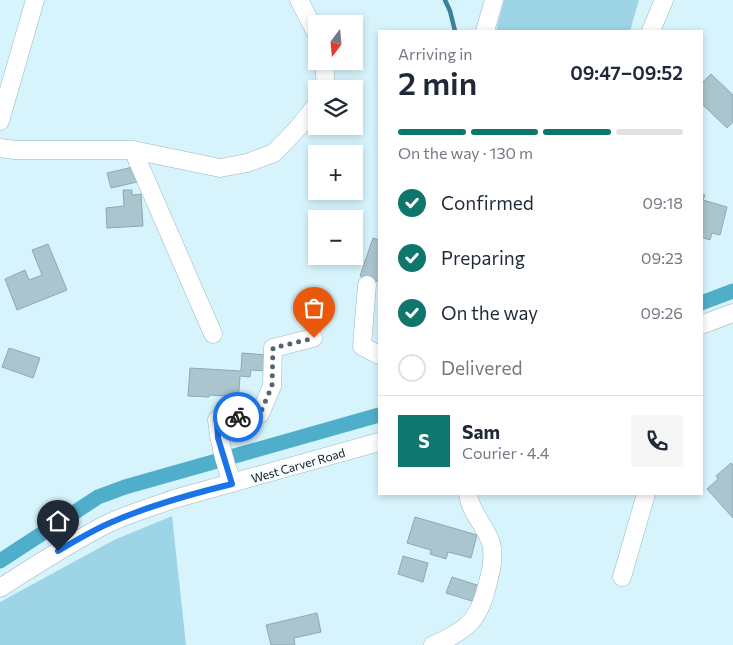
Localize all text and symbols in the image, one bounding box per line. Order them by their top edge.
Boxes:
north arrow [308,15,362,70]
map controls [308,15,363,265]
text: Arriving in [398,44,472,63]
text: 09:47–09:52 [570,61,683,84]
text: 2 min [398,62,477,102]
button: layers [308,80,363,135]
text: On the way · 130 m [398,143,533,162]
button: + [308,145,363,200]
icon: check [398,189,426,217]
text: Confirmed [441,191,534,214]
text: 09:18 [643,193,683,212]
button: − [308,210,363,265]
icon: check [398,244,426,272]
text: Preparing [441,246,525,269]
text: 09:23 [641,248,683,267]
pin [293,287,335,338]
icon: bag [300,294,328,322]
icon: check [398,299,426,327]
text: On the way [441,301,538,324]
text: 09:26 [641,303,683,322]
text: Delivered [441,356,522,379]
courier [213,392,263,442]
icon: bike [224,403,252,431]
button: phone [631,415,683,467]
text: Sam [462,420,500,443]
text: S [418,429,430,452]
text: Courier · 4.4 [462,443,549,462]
street label: West Carver Road [249,445,347,485]
pin [37,500,79,551]
icon: home [44,507,72,535]

